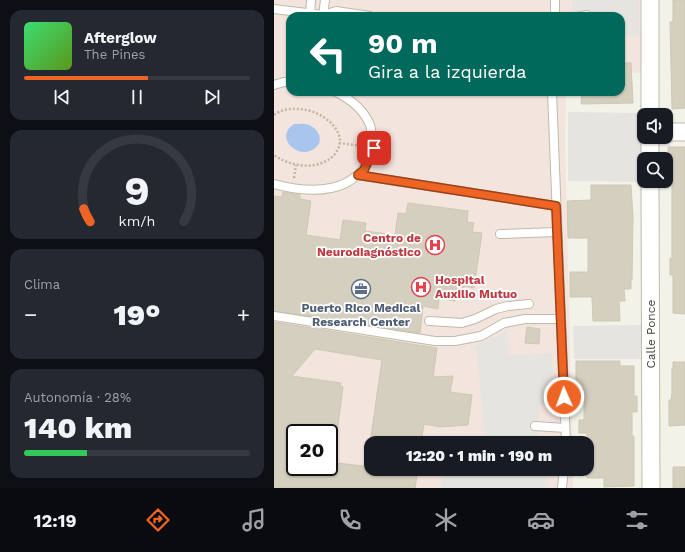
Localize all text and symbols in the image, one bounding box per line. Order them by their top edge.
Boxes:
text: 90 m [368,27,438,60]
icon: left [302,28,354,80]
text: Afterglow [84,29,157,47]
text: The Pines [84,47,145,62]
text: Gira a la izquierda [368,61,527,82]
icon: previous [51,86,73,108]
icon: pause [126,86,148,108]
icon: next [201,86,223,108]
map controls [637,108,673,188]
button: sound [637,108,673,144]
pin [357,131,391,165]
icon: arrive [363,137,385,159]
button: search [637,152,673,188]
text: 9 [124,166,150,215]
text: km/h [119,213,155,229]
place label: Centro de Neurodiagnóstico [317,231,421,259]
hospital icon: Centro de Neurodiagnóstico [424,234,446,256]
place label: Hospital Auxilio Mutuo [435,273,517,301]
hospital icon: Hospital Auxilio Mutuo [410,276,432,298]
text: Clima [24,277,60,292]
office icon: Puerto Rico Medical Research Center [350,278,372,300]
text: 19° [113,297,161,332]
street label: Calle Ponce [644,299,658,368]
place label: Puerto Rico Medical Research Center [302,301,421,329]
text: − [24,302,37,327]
text: + [237,302,250,327]
position arrow [543,376,585,418]
text: Autonomía · 28% [24,390,131,405]
text: 140 km [24,410,132,445]
speed limit sign: 20 [286,424,338,476]
text: 12:20 · 1 min · 190 m [406,447,552,465]
icon: directions [144,506,172,534]
icon: music [240,506,268,534]
icon: phone [336,506,364,534]
icon: climate [432,506,460,534]
icon: car [527,506,555,534]
icon: filters [623,506,651,534]
text: 12:19 [34,510,77,531]

